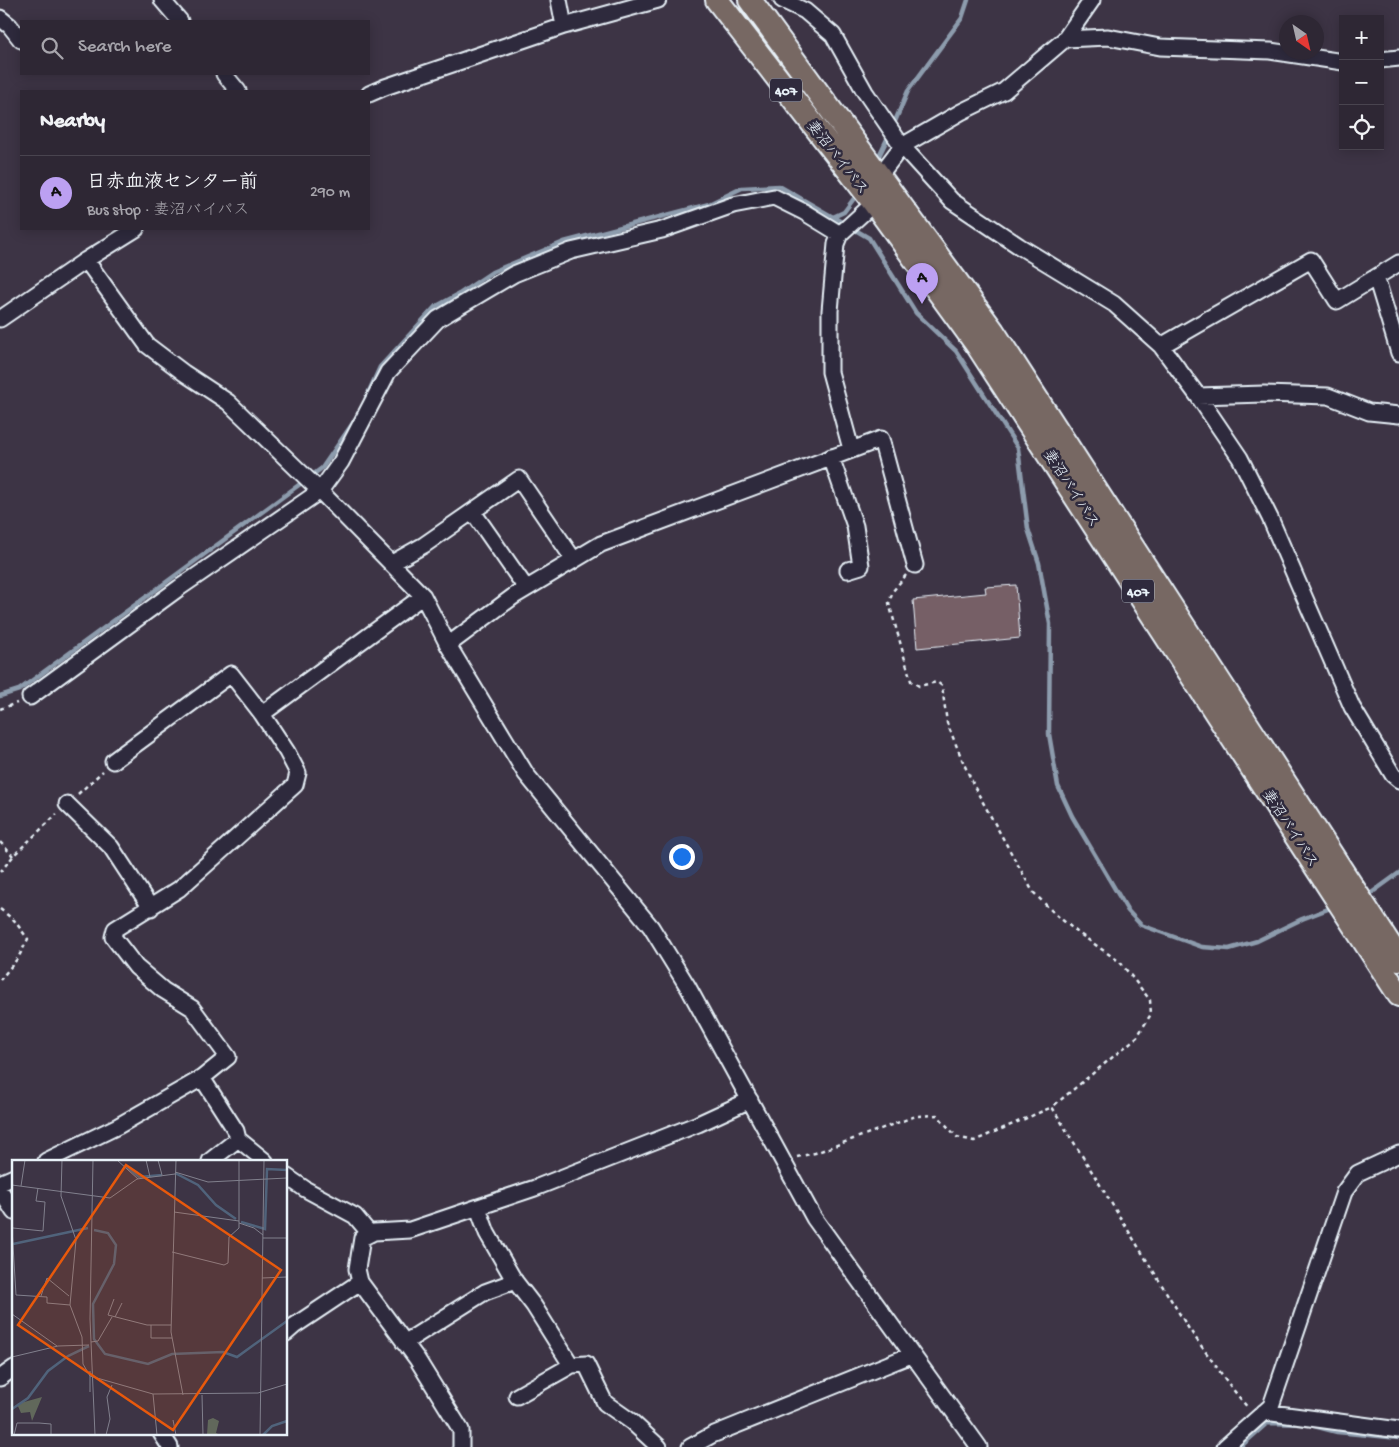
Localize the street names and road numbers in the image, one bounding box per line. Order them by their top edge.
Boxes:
road number: 407 [770,78,802,102]
street label: 妻沼バイパス [802,117,871,199]
street label: 妻沼バイパス [1038,447,1102,532]
road number: 407 [1122,580,1154,602]
street label: 妻沼バイパス [1257,787,1321,872]

